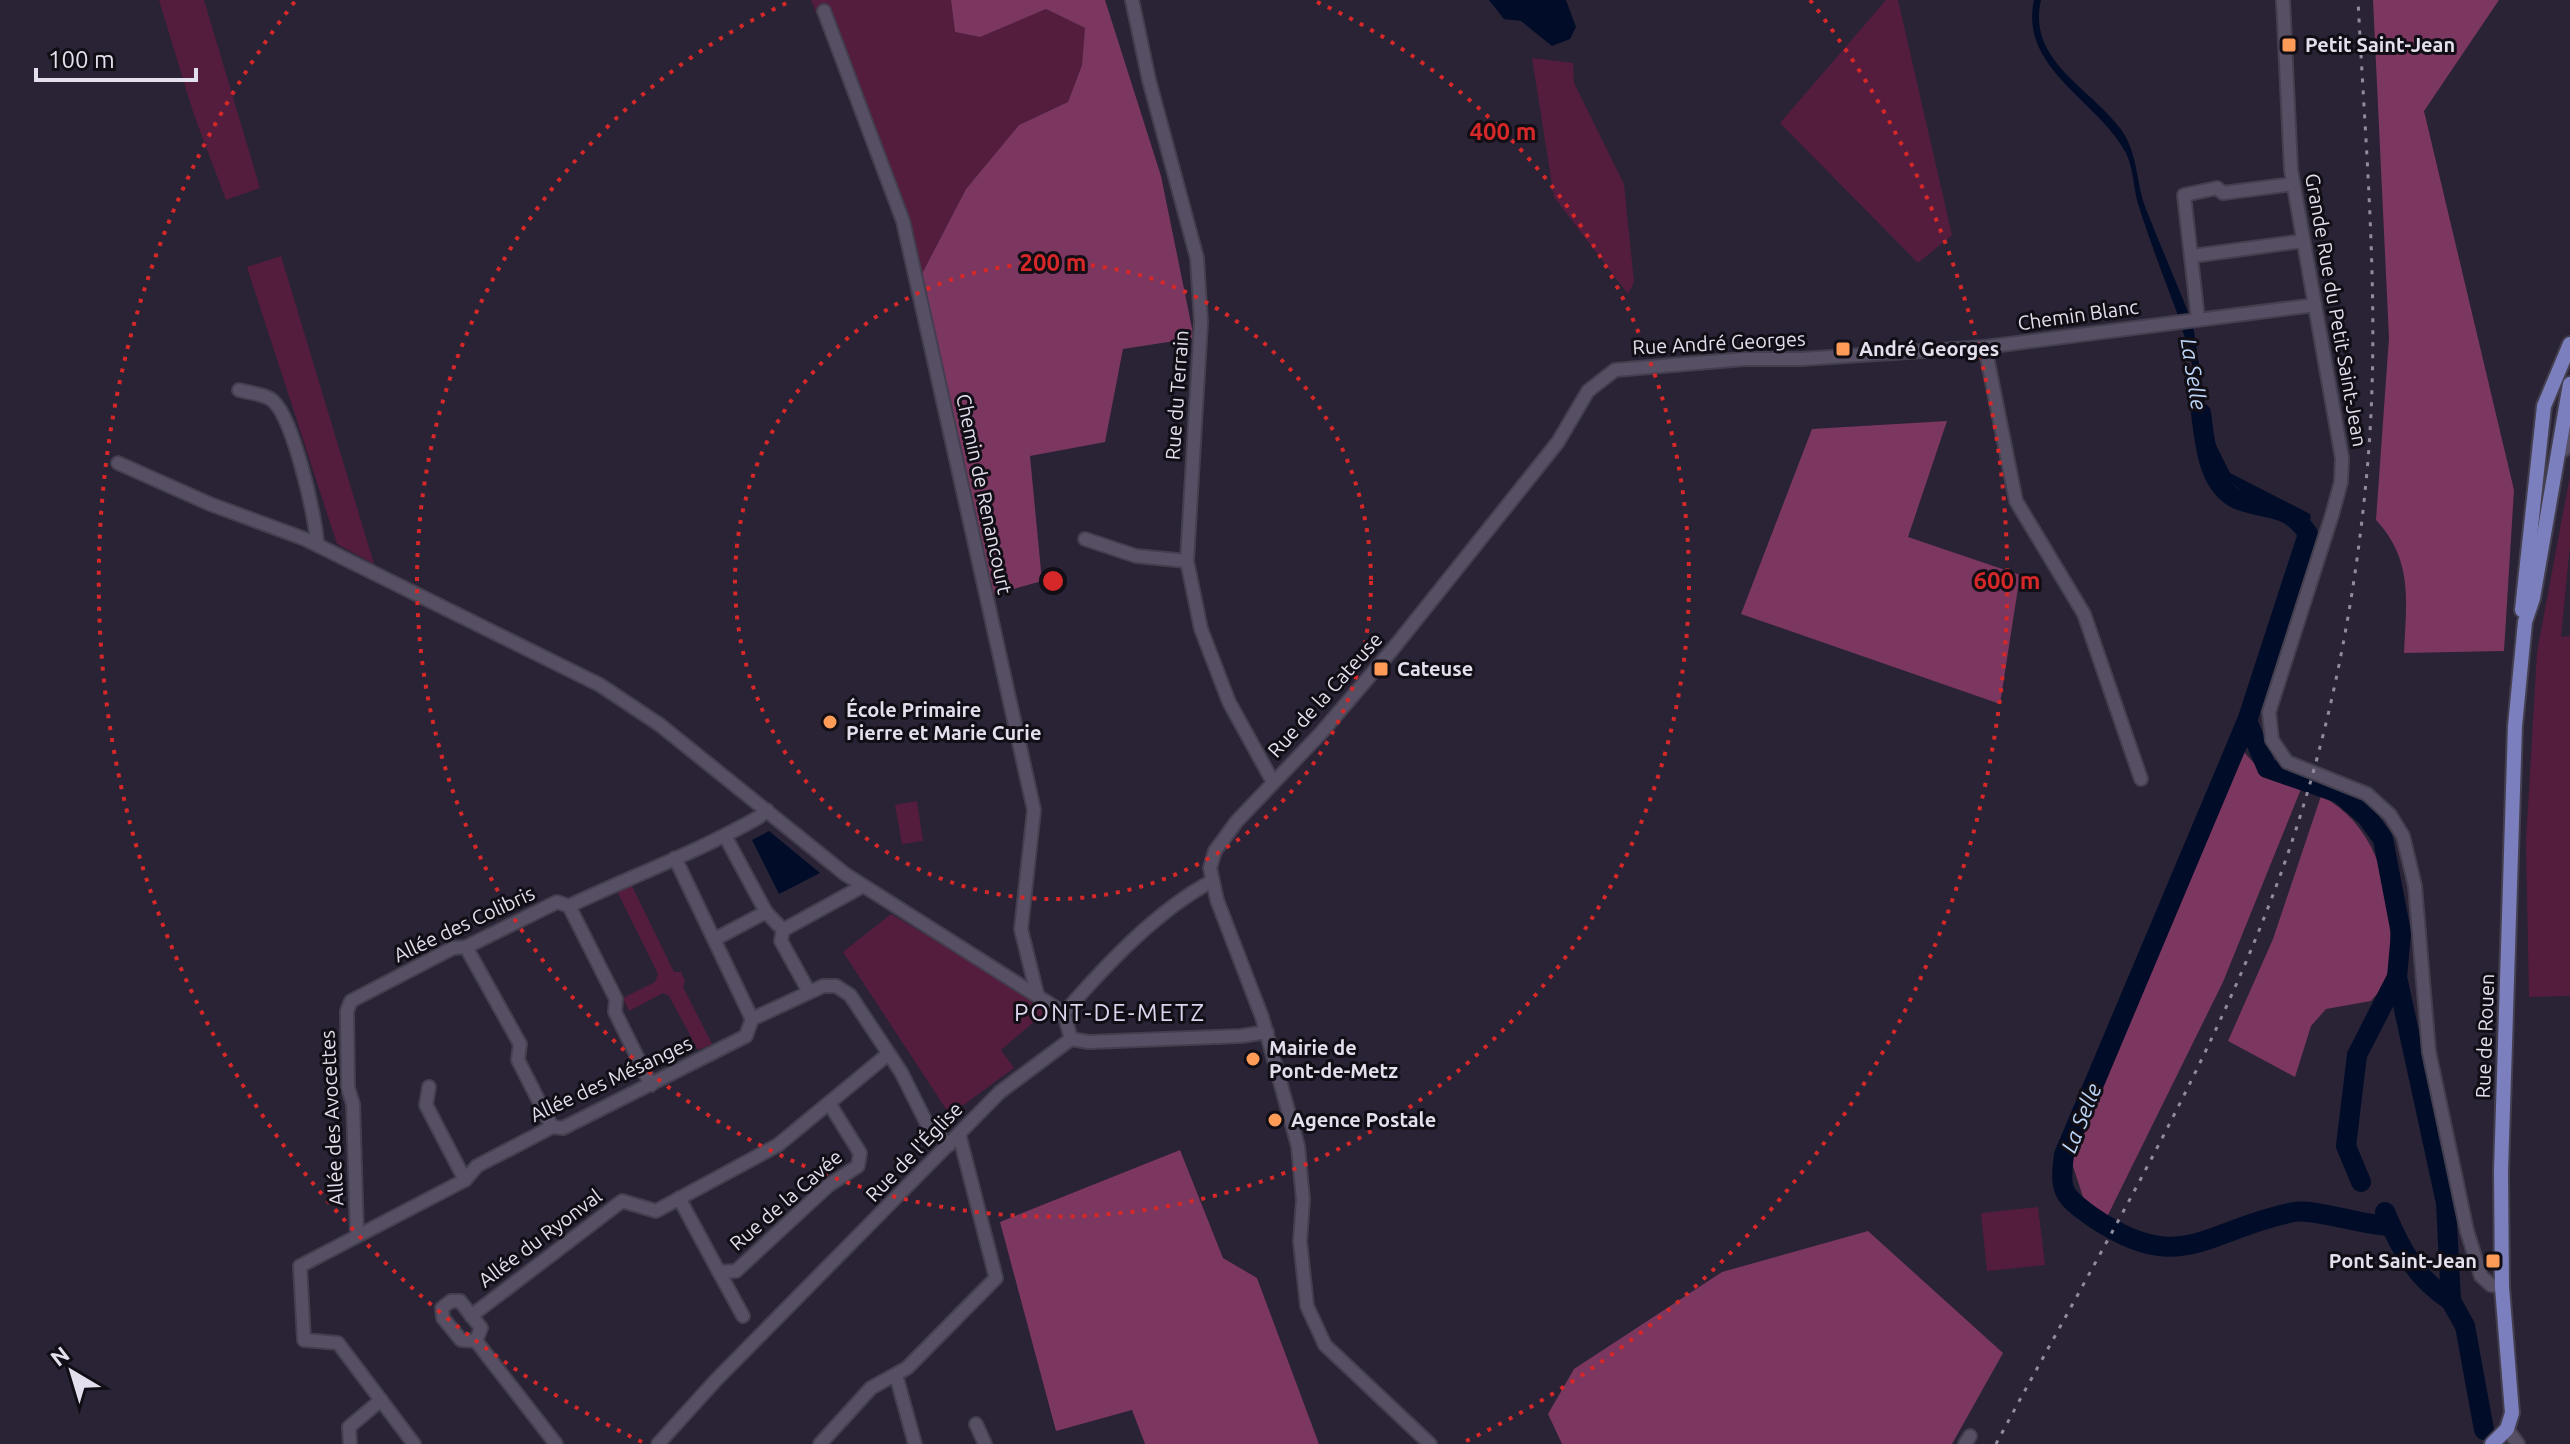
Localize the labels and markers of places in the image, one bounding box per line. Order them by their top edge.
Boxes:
place label: Petit Saint-Jean [2305,33,2455,56]
marker: Petit Saint-Jean [2280,36,2298,54]
place label: André Georges [1859,337,1999,360]
marker: André Georges [1834,340,1852,358]
centre of rings [1039,567,1067,595]
place label: Cateuse [1397,657,1473,680]
marker: Cateuse [1372,660,1390,678]
place label: École Primaire Pierre et Marie Curie [846,697,1041,744]
marker: École Primaire Pierre et Marie Curie [821,713,839,731]
place label: Mairie de Pont-de-Metz [1269,1036,1398,1082]
marker: Mairie de Pont-de-Metz [1244,1050,1262,1068]
place label: Agence Postale [1291,1108,1436,1131]
marker: Agence Postale [1266,1111,1284,1129]
place label: Pont Saint-Jean [2329,1249,2477,1272]
marker: Pont Saint-Jean [2484,1252,2502,1270]

